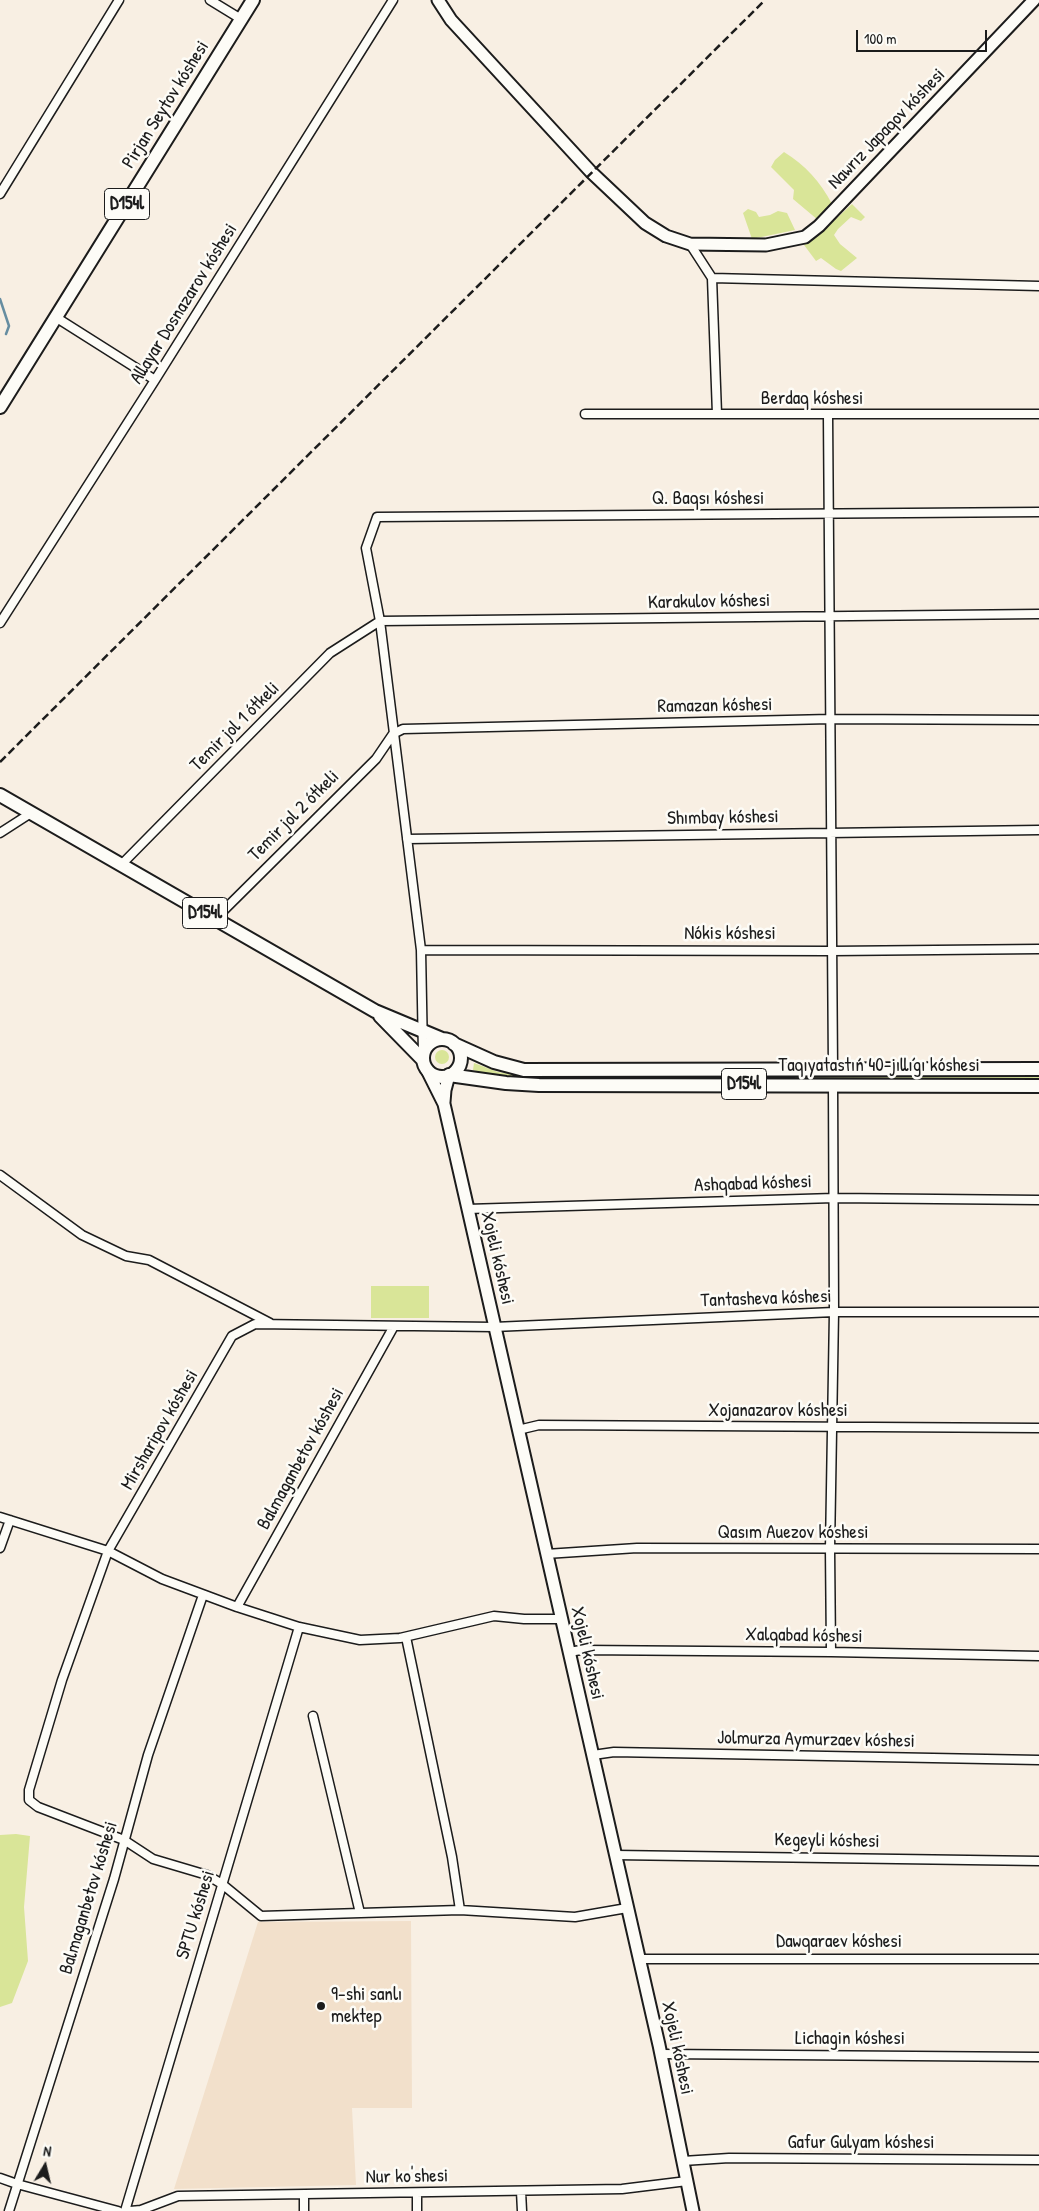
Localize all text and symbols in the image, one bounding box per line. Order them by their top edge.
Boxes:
scale bar [859,20,990,52]
text: 100 m [864,28,897,49]
street label: Pirjan Seytov kóshesi [118,37,214,173]
street label: Nawrız Japaqov kóshesi [824,64,950,194]
road number: D154l [104,188,150,220]
street label: Allayar Dosnazarov kóshesi [125,220,243,388]
street label: Berdaq kóshesi [761,388,863,410]
street label: Q. Baqsı kóshesi [652,488,764,510]
street label: Karakulov kóshesi [648,590,770,614]
street label: Temir jol 1 ótkeli [186,678,284,776]
street label: Ramazan kóshesi [657,694,773,718]
street label: Temir jol 2 ótkeli [244,766,344,866]
street label: Shımbay kóshesi [667,806,779,830]
road number: D154l [182,898,228,928]
street label: Nókis kóshesi [684,923,776,945]
street label: Taqıyatastıń 40-jıllıǵı kóshesi [778,1055,980,1077]
road number: D154l [722,1068,766,1100]
street label: Ashqabad kóshesi [694,1171,812,1197]
street label: Xojeli kóshesi [475,1209,519,1307]
street label: Tantasheva kóshesi [700,1285,832,1313]
street label: Mirsharipov kóshesi [116,1366,204,1494]
street label: Balmaganbetov kóshesi [253,1384,349,1534]
street label: Xojanazarov kóshesi [708,1400,848,1422]
street label: Qasım Auezov kóshesi [718,1522,868,1544]
street label: Xojeli kóshesi [565,1604,609,1702]
street label: Xalqabad kóshesi [745,1624,863,1648]
street label: Jolmurza Aymurzaev kóshesi [717,1727,915,1753]
street label: Balmaganbetov kóshesi [55,1819,123,1977]
street label: Kegeyli kóshesi [774,1829,880,1853]
street label: SPTU kóshesi [172,1868,220,1962]
street label: Dawqaraev kóshesi [776,1931,902,1953]
place label: 9-shi sanlı mektep [331,1984,402,2028]
street label: Xojeli kóshesi [656,1999,698,2097]
marker: 9-shi sanlı mektep [315,2000,327,2012]
street label: Lichagin kóshesi [795,2028,905,2050]
street label: Gafur Gulyam kóshesi [787,2132,935,2154]
north arrow [20,2141,70,2191]
text: N [42,2141,53,2161]
street label: Nur ko'shesi [366,2165,448,2189]

